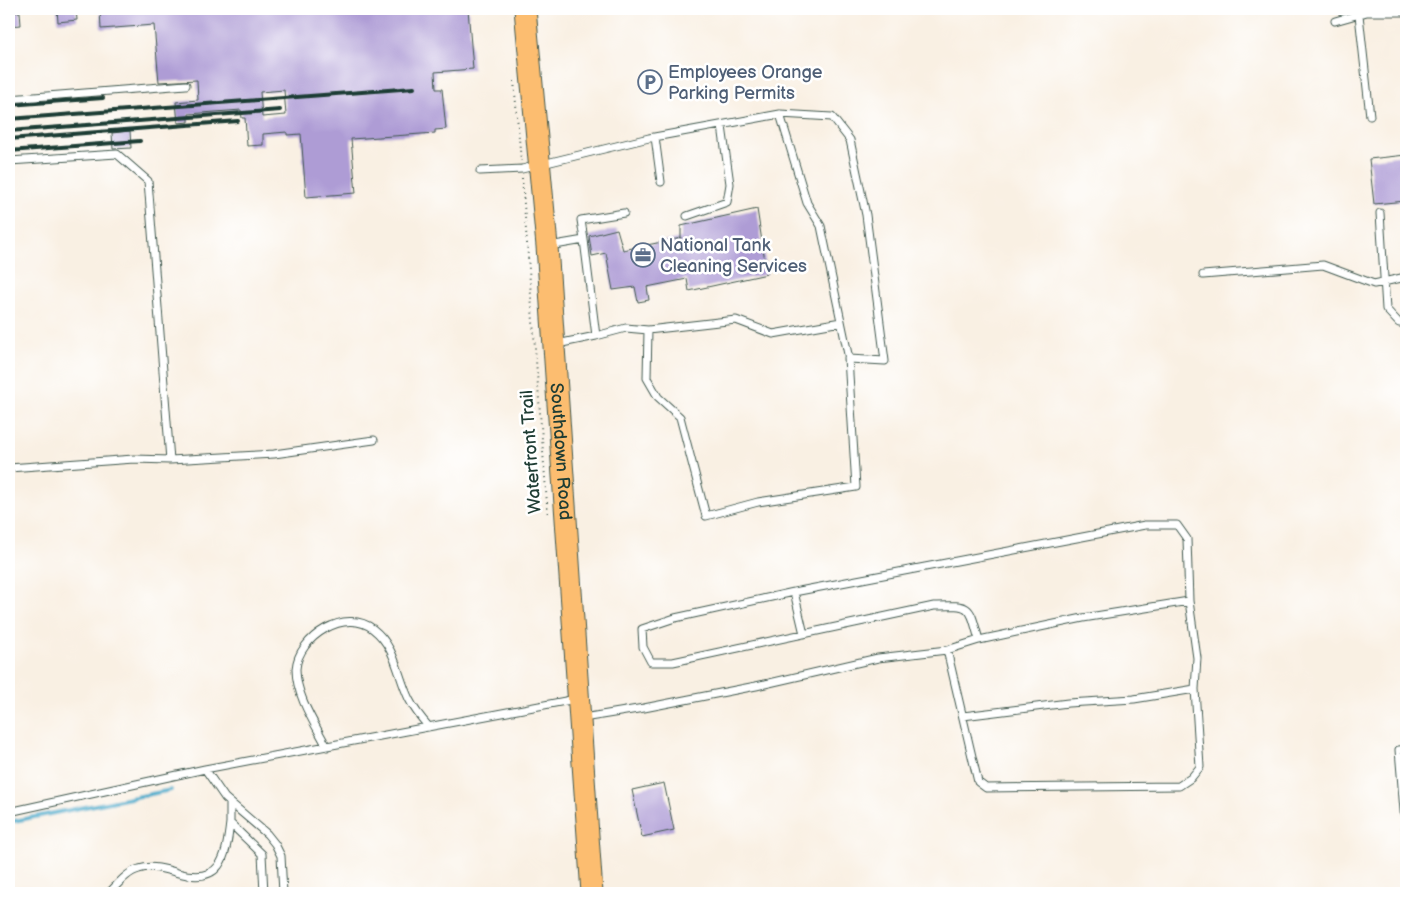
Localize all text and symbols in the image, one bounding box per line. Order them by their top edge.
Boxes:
place label: Employees Orange Parking Permits [668,62,823,104]
parking icon: Employees Orange Parking Permits [637,69,663,95]
place label: National Tank Cleaning Services [660,235,807,277]
office icon: National Tank Cleaning Services [630,242,656,268]
street label: Southdown Road [546,382,577,521]
street label: Waterfront Trail [516,389,546,515]

